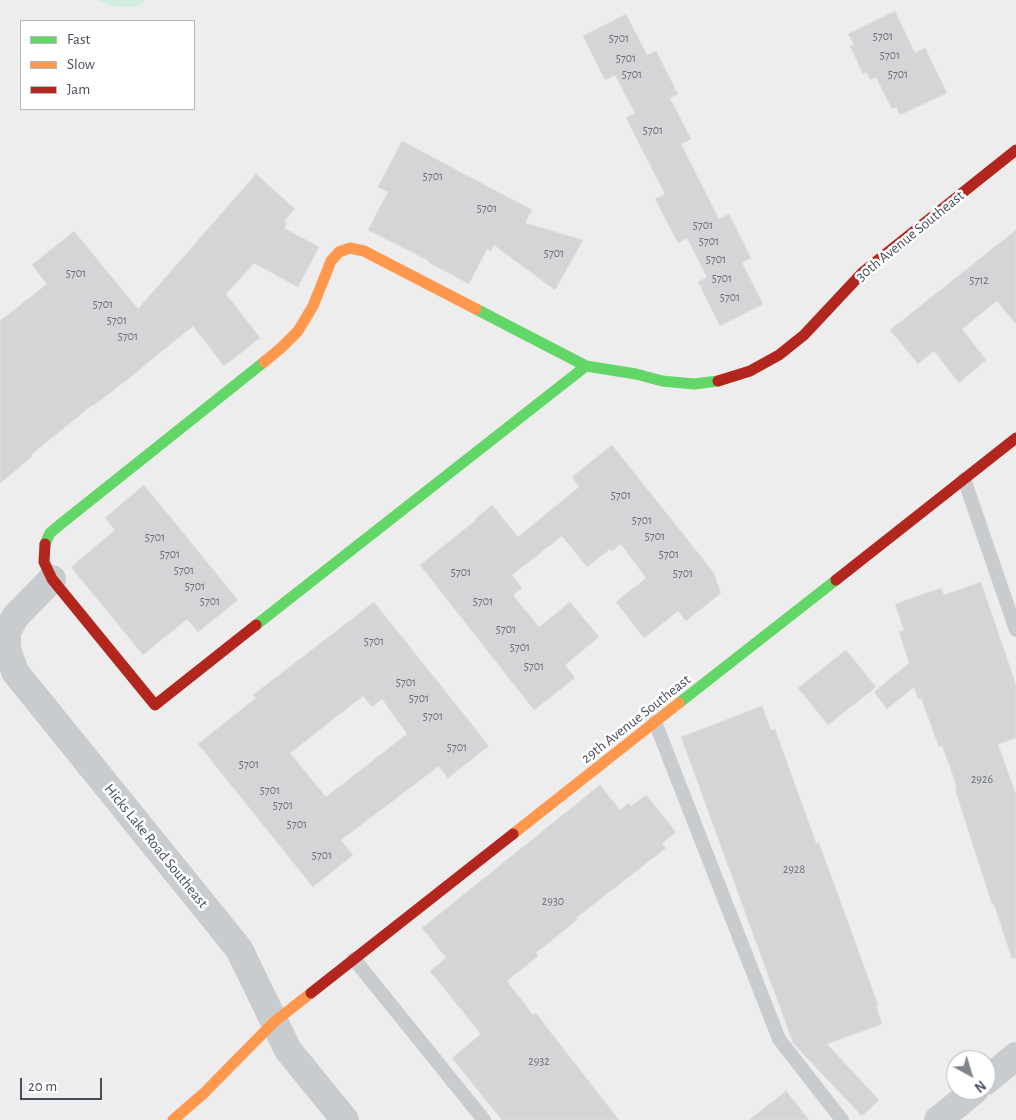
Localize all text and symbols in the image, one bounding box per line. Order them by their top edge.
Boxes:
legend [20,20,195,110]
house number: 5701 [873,29,893,43]
house number: 5701 [609,31,629,45]
text: Fast [67,32,90,47]
house number: 5701 [880,48,900,62]
house number: 5701 [616,51,636,65]
text: Slow [67,57,95,72]
house number: 5701 [622,67,642,81]
house number: 5701 [888,67,908,81]
text: Jam [67,82,90,97]
house number: 5701 [643,123,663,137]
house number: 5701 [423,169,443,183]
street label: 30th Avenue Southeast [852,187,968,285]
house number: 5701 [477,201,497,215]
house number: 5701 [693,218,713,232]
house number: 5701 [699,234,719,248]
house number: 5701 [544,246,564,260]
house number: 5701 [706,252,726,266]
house number: 5701 [66,266,86,280]
house number: 5701 [712,271,732,285]
house number: 5712 [969,273,989,287]
house number: 5701 [720,290,740,304]
house number: 5701 [93,297,113,311]
house number: 5701 [107,313,127,327]
house number: 5701 [118,329,138,343]
house number: 5701 [611,488,631,502]
house number: 5701 [632,513,652,527]
house number: 5701 [645,529,665,543]
house number: 5701 [145,530,165,544]
house number: 5701 [160,547,180,561]
house number: 5701 [659,547,679,561]
house number: 5701 [174,563,194,577]
house number: 5701 [451,565,471,579]
house number: 5701 [673,566,693,580]
house number: 5701 [185,579,205,593]
house number: 5701 [200,594,220,608]
house number: 5701 [473,594,493,608]
house number: 5701 [496,622,516,636]
house number: 5701 [364,634,384,648]
house number: 5701 [510,640,530,654]
house number: 5701 [524,659,544,673]
street label: 29th Avenue Southeast [578,671,694,767]
house number: 5701 [396,675,416,689]
house number: 5701 [409,691,429,705]
house number: 5701 [423,709,443,723]
house number: 5701 [447,740,467,754]
house number: 5701 [239,757,259,771]
house number: 2926 [971,772,993,786]
street label: Hicks Lake Road Southeast [100,780,212,912]
house number: 5701 [260,783,280,797]
house number: 5701 [273,798,293,812]
house number: 5701 [287,817,307,831]
house number: 5701 [312,848,332,862]
house number: 2928 [783,862,805,876]
house number: 2930 [542,894,564,908]
north arrow [946,1050,996,1100]
house number: 2932 [528,1054,550,1068]
scale bar [22,1068,105,1100]
text: N [972,1077,988,1094]
text: 20 m [28,1079,57,1094]

